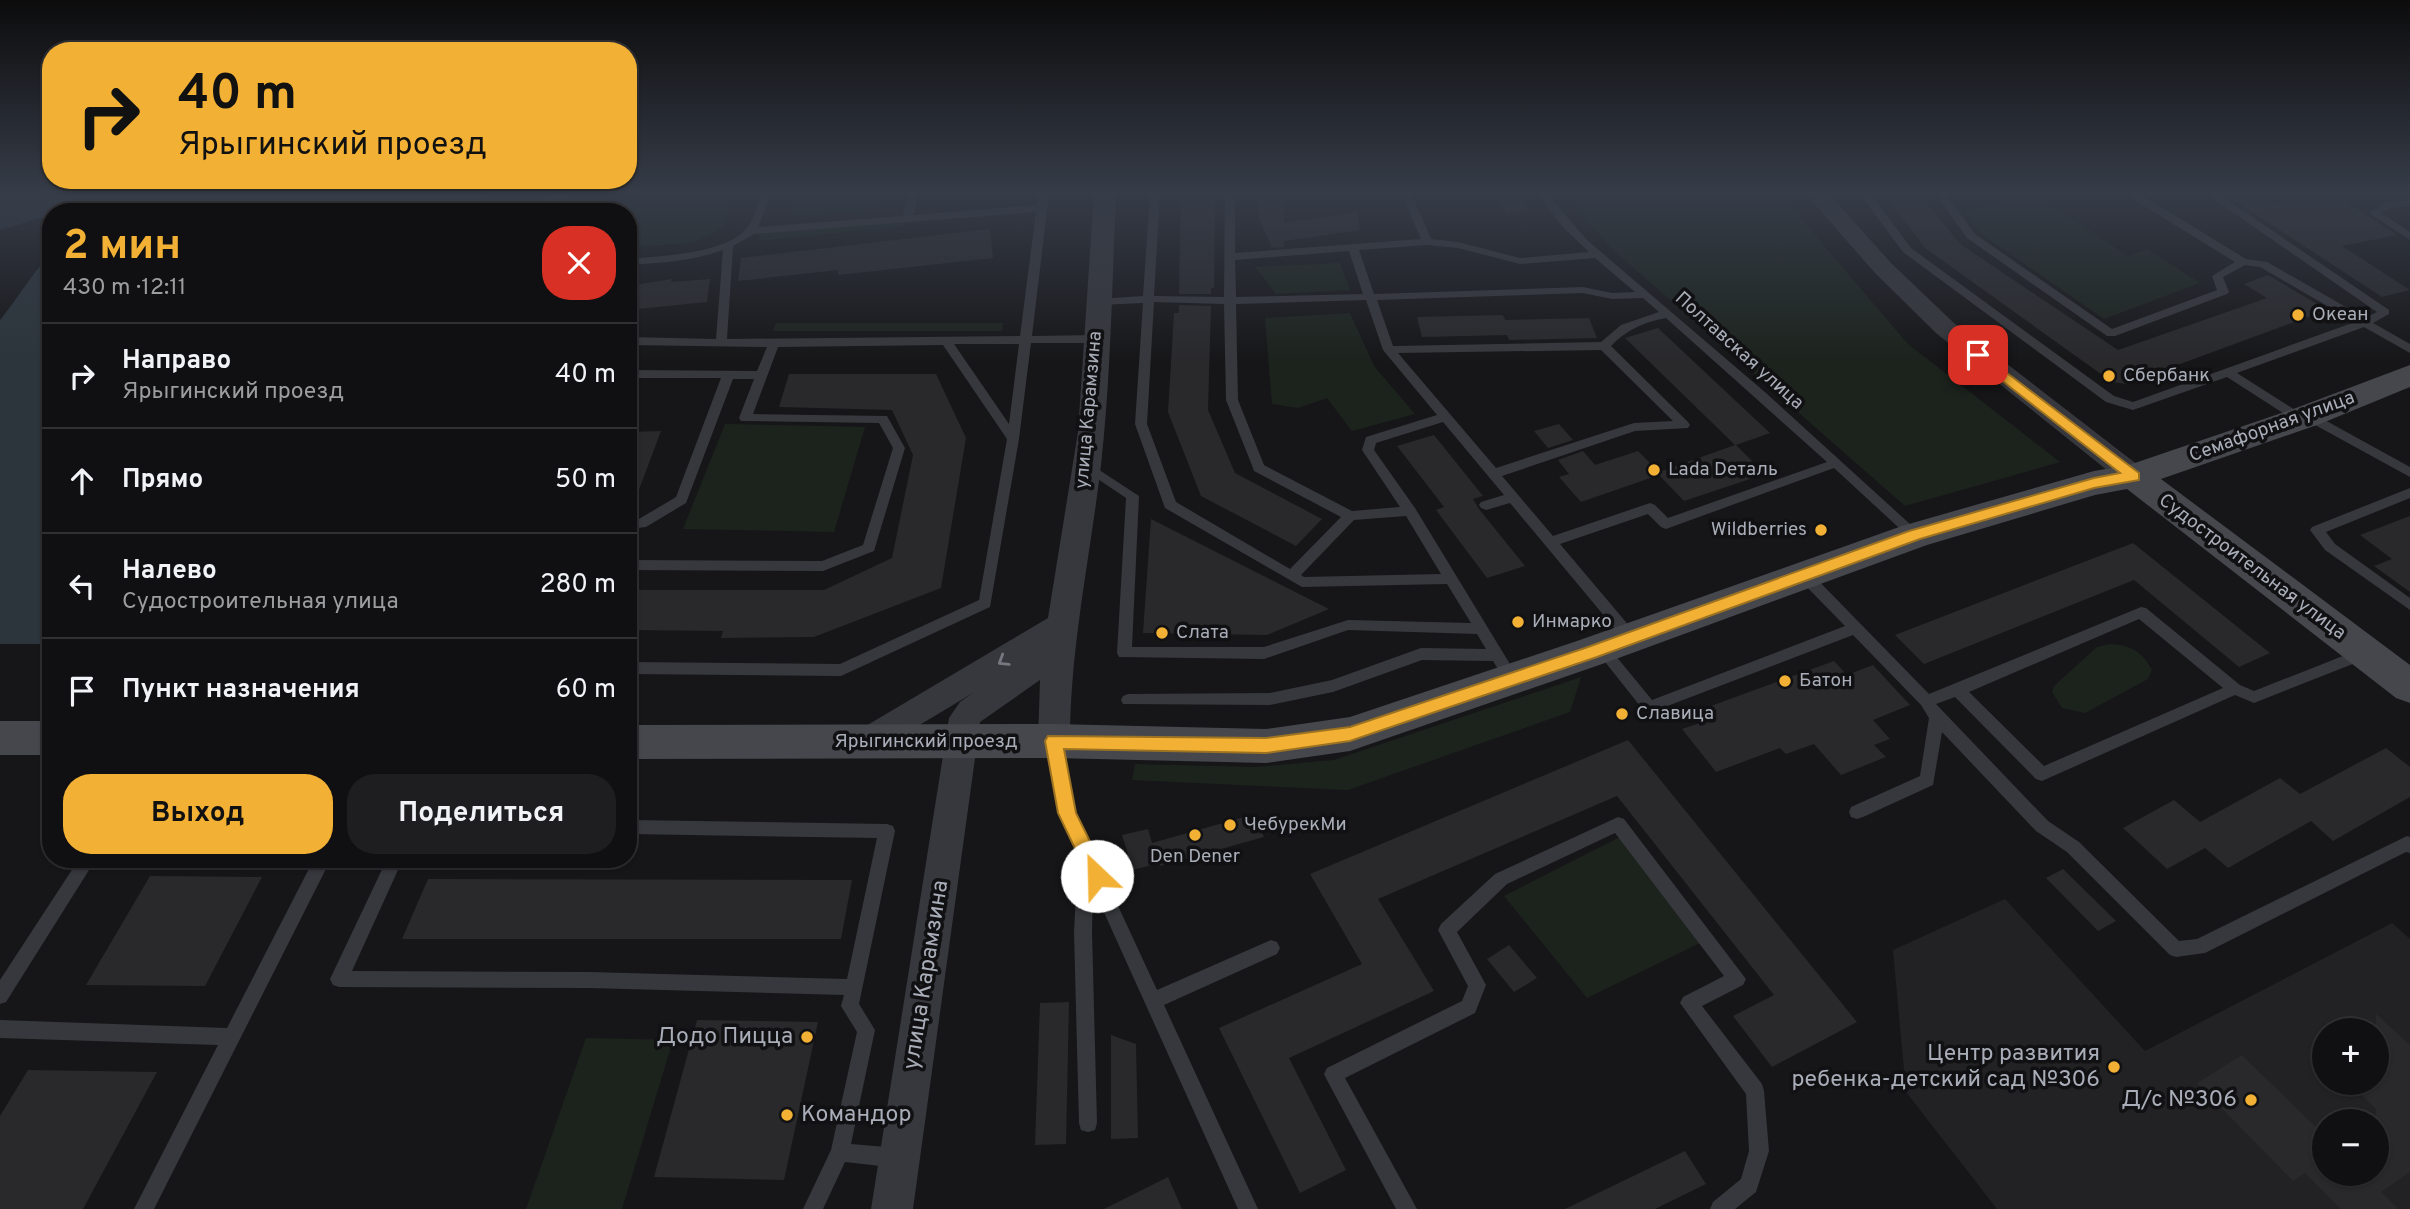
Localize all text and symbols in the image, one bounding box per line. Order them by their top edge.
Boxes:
text: 40 m [178,65,297,127]
icon: right [63,70,154,161]
text: Ярыгинский проезд [178,126,487,166]
text: 2 мин [63,221,181,274]
button: close [542,226,616,300]
text: 430 m · 12:11 [63,274,186,303]
street label: Полтавская улица [1670,287,1808,415]
place label: Океан [2312,303,2368,327]
marker: Океан [2290,307,2306,323]
pin [1948,325,2008,385]
street label: улица Карамзина [1070,330,1108,490]
icon: arrive [1959,336,1997,374]
text: Направо [122,345,231,378]
icon: right [63,357,101,395]
text: 40 m [555,359,616,392]
place label: Сбербанк [2123,364,2210,388]
marker: Сбербанк [2101,368,2117,384]
text: Ярыгинский проезд [122,378,344,407]
street label: Семафорная улица [2186,386,2358,468]
place label: Lada Dеталь [1668,458,1778,482]
icon: ahead [63,462,101,500]
marker: Lada Dеталь [1646,462,1662,478]
text: Прямо [122,464,203,497]
text: 50 m [555,464,616,497]
street label: Судостроительная улица [2154,489,2350,645]
place label: Wildberries [1711,518,1807,542]
marker: Wildberries [1813,522,1829,538]
text: Налево [122,555,217,588]
icon: left [63,567,101,605]
text: 280 m [540,569,616,602]
text: Судостроительная улица [122,588,398,617]
place label: Инмарко [1532,610,1612,634]
marker: Инмарко [1510,614,1526,630]
place label: Слата [1176,621,1229,645]
marker: Слата [1154,625,1170,641]
one-way arrow [997,652,1010,665]
place label: Батон [1799,669,1852,693]
icon: arrive [63,672,101,710]
marker: Батон [1777,673,1793,689]
text: Пункт назначения [122,674,360,707]
text: 60 m [556,674,616,707]
place label: Славица [1636,702,1714,726]
marker: Славица [1614,706,1630,722]
street label: Ярыгинский проезд [834,730,1018,754]
button: Выход [63,774,333,854]
button: Поделиться [347,774,616,854]
place label: ЧебурекМи [1244,813,1347,837]
marker: ЧебурекМи [1222,817,1238,833]
marker: Den Dener [1187,827,1203,843]
position arrow [1060,839,1134,913]
place label: Den Dener [1150,845,1241,869]
street label: улица Карамзина [898,878,956,1072]
map controls [2312,1018,2389,1186]
button: + [2312,1018,2389,1095]
place label: Додо Пицца [656,1023,793,1052]
marker: Додо Пицца [799,1029,815,1045]
place label: Центр развития ребенка-детский сад №306 [1791,1040,2100,1095]
marker: Центр развития ребенка-детский сад №306 [2106,1059,2122,1075]
place label: Д/с №306 [2121,1086,2237,1115]
marker: Д/с №306 [2243,1092,2259,1108]
place label: Командор [801,1101,911,1130]
marker: Командор [779,1107,795,1123]
button: − [2312,1109,2389,1186]

